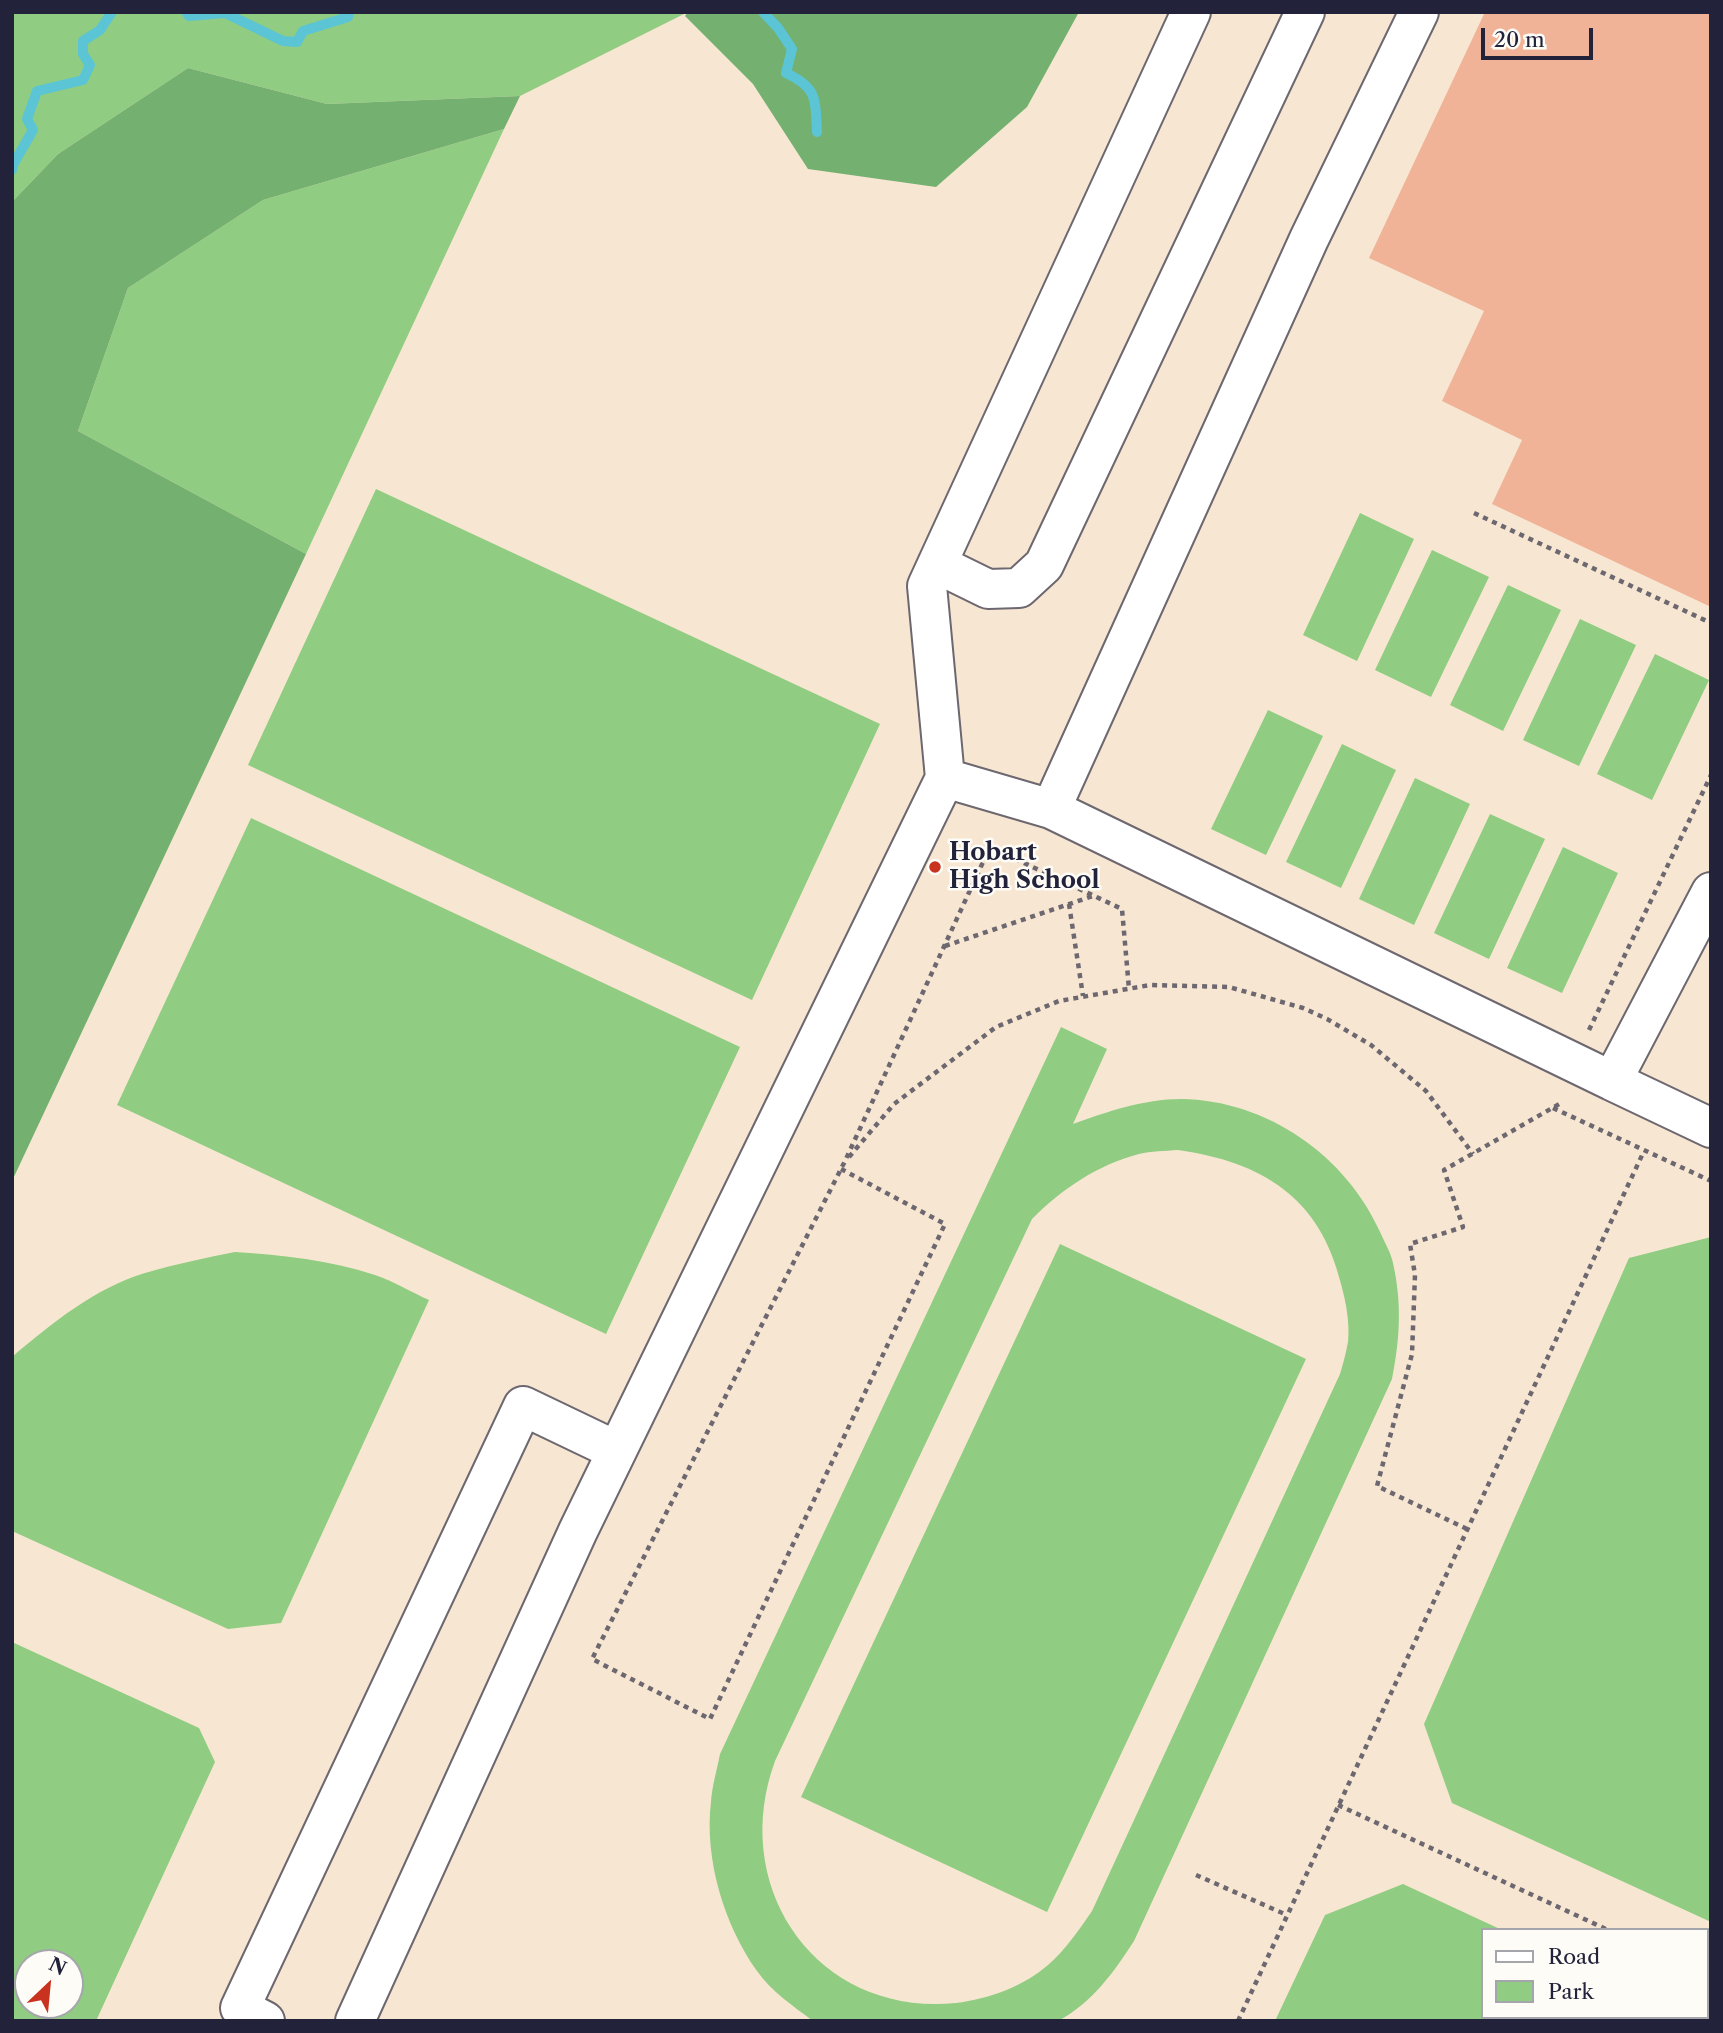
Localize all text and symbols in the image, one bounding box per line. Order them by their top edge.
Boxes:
scale bar [1485,14,1597,58]
text: 20 m [1494,27,1545,52]
place label: Hobart High School [949,839,1100,895]
marker: Hobart High School [927,859,943,875]
legend [1482,1928,1709,2019]
text: Road [1548,1944,1600,1969]
north arrow [14,1949,84,2019]
text: N [45,1953,70,1980]
text: Park [1548,1979,1594,2004]

